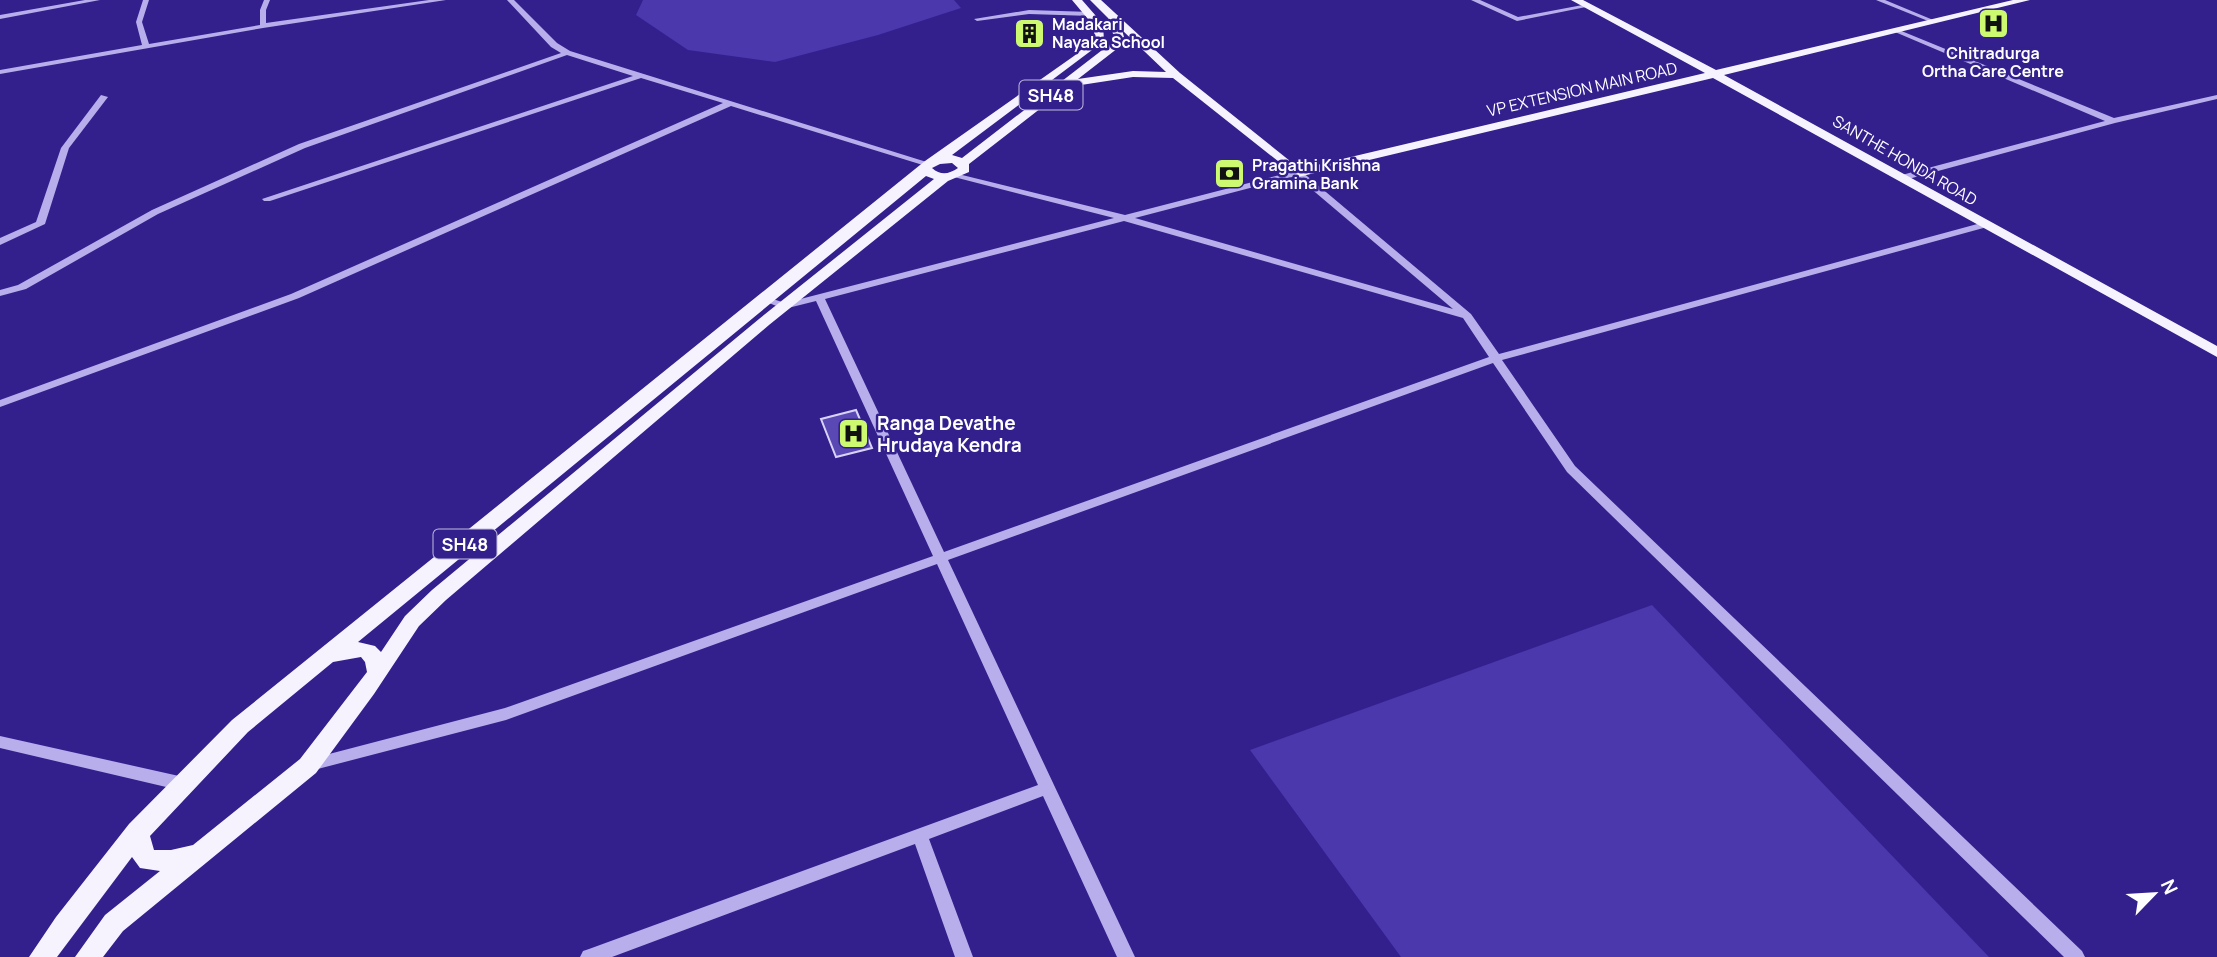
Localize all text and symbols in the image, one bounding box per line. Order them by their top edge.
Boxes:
hospital icon: Chitradurga Ortha Care Centre [1976,7,2010,41]
place label: Madakari Nayaka School [1052,13,1165,53]
building icon: Madakari Nayaka School [1012,16,1046,50]
place label: Chitradurga Ortha Care Centre [1922,42,2064,82]
street label: VP EXTENSION MAIN ROAD [1485,56,1680,122]
road number: SH48 [1020,80,1082,110]
street label: SANTHE HONDA ROAD [1829,110,1981,210]
place label: Pragathi Krishna Gramina Bank [1252,154,1380,194]
bank icon: Pragathi Krishna Gramina Bank [1212,157,1246,191]
place label: Ranga Devathe Hrudaya Kendra [877,410,1022,458]
hospital icon: Ranga Devathe Hrudaya Kendra [837,417,871,451]
road number: SH48 [434,530,496,558]
north arrow [2119,859,2189,929]
text: N [2155,875,2184,898]

